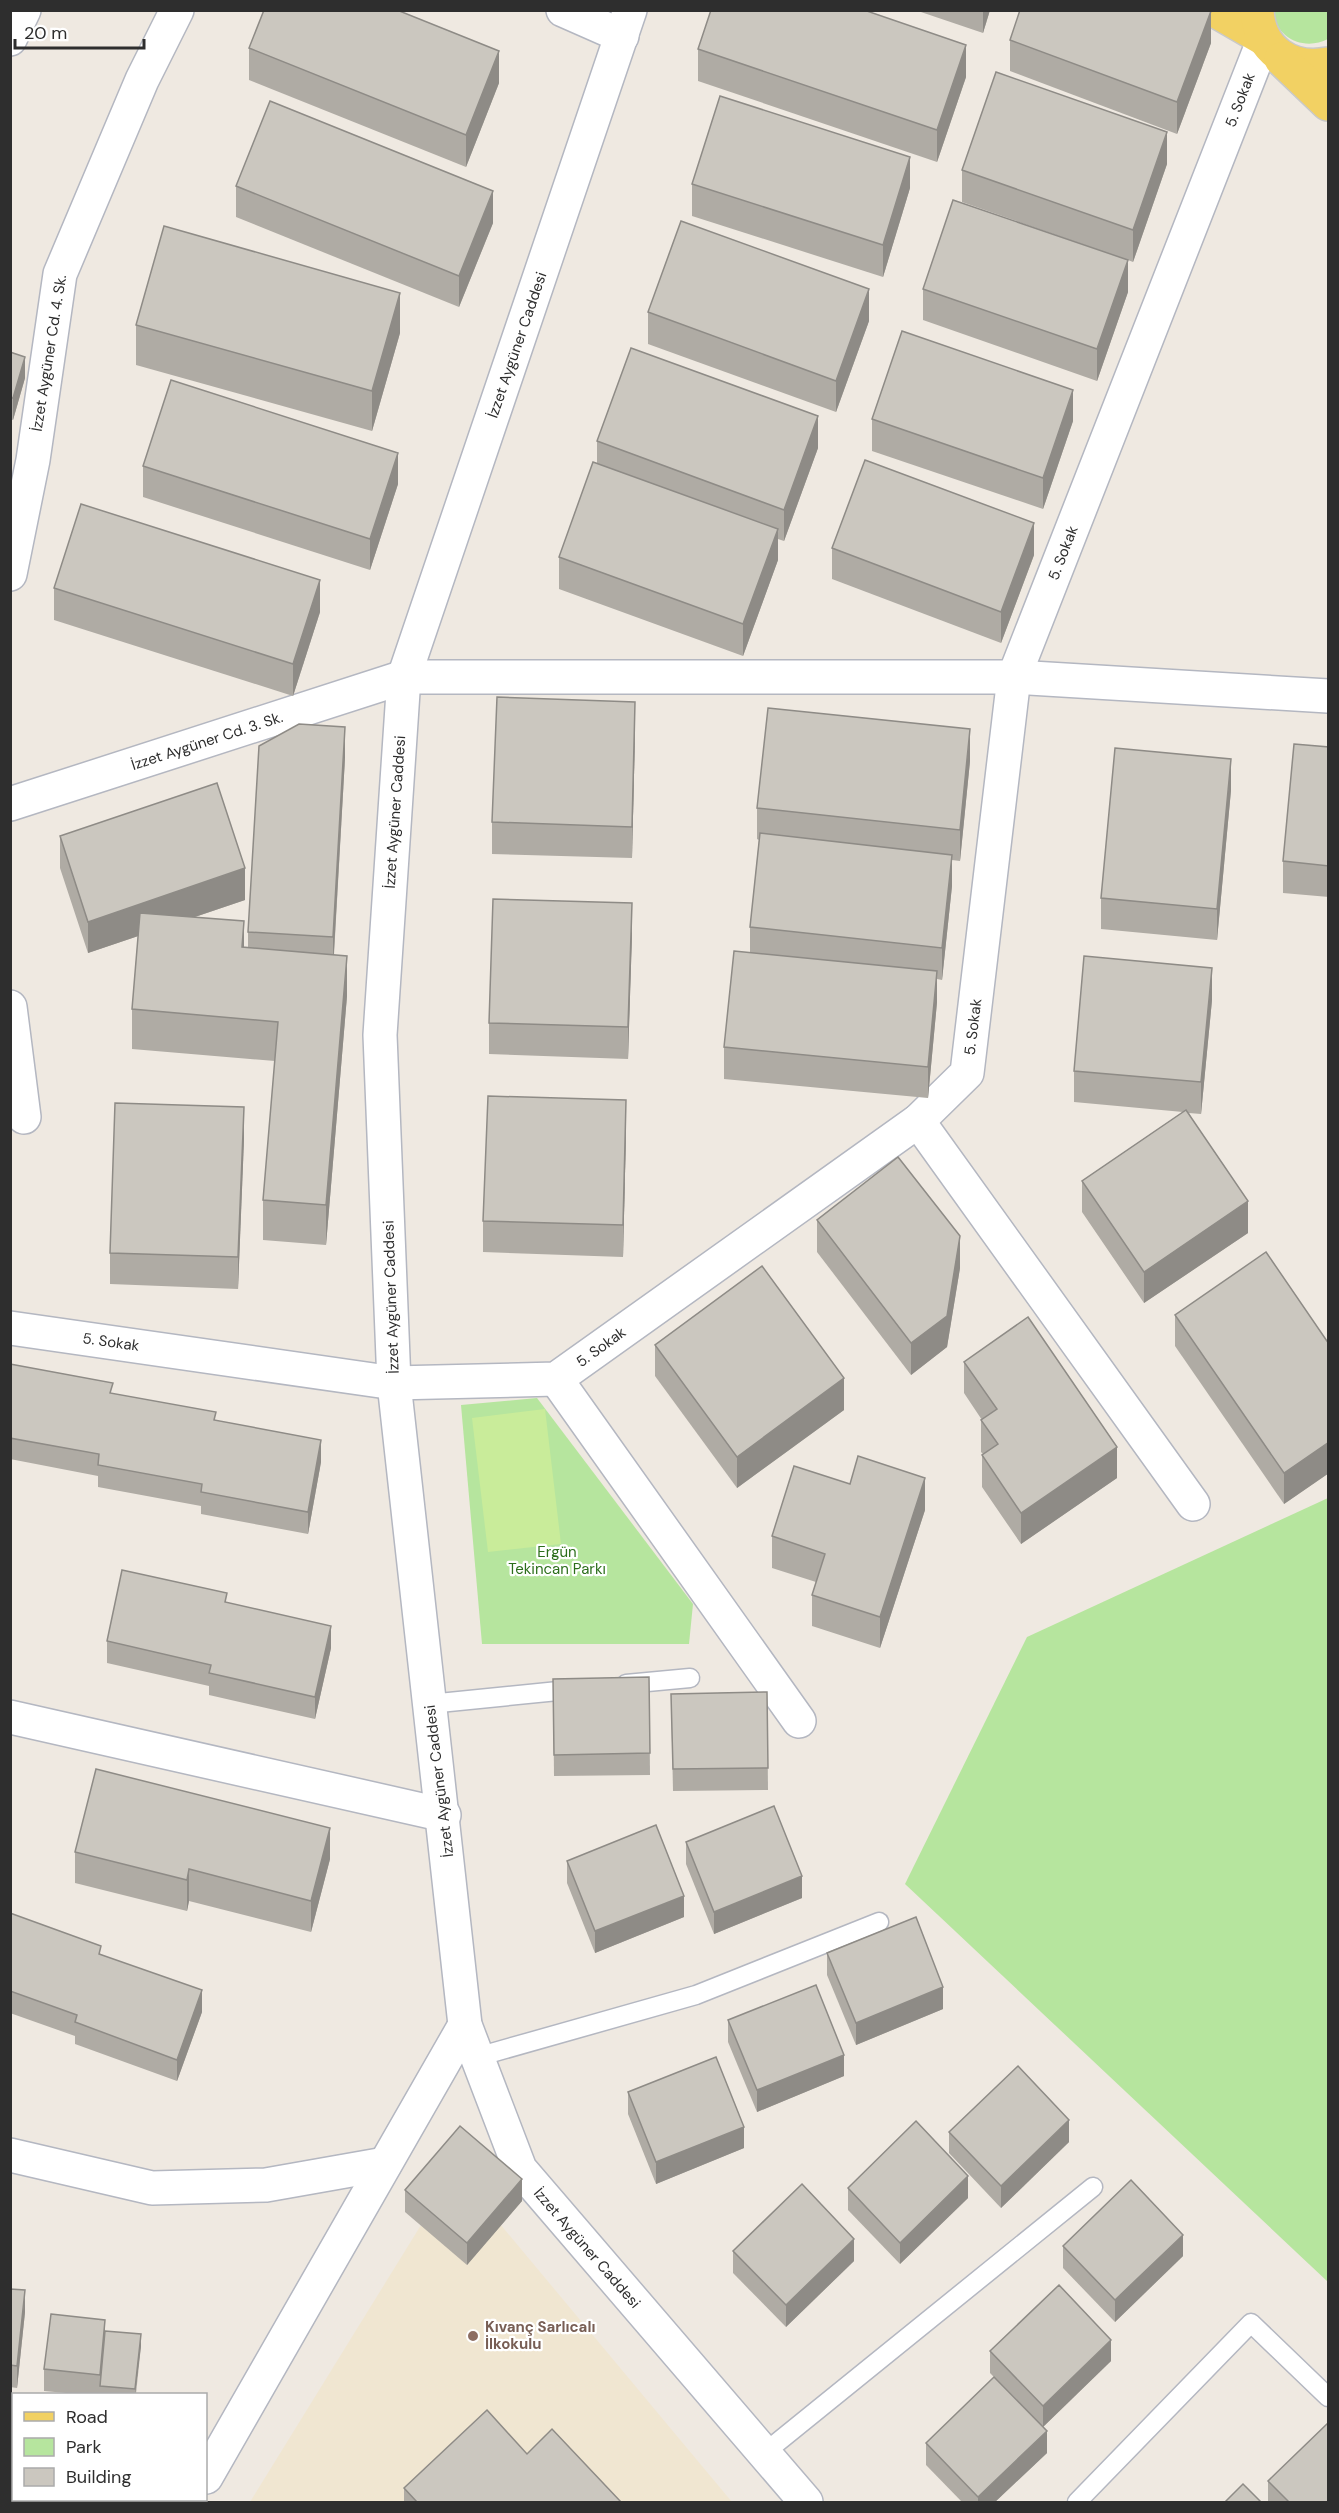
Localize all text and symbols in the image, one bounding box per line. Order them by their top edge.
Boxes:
scale bar [15,12,144,50]
text: 20 m [24,21,67,45]
street label: 5. Sokak [1220,69,1260,130]
street label: İzzet Aygüner Caddesi [483,269,551,421]
street label: İzzet Aygüner Cd. 4. Sk. [27,273,71,433]
street label: 5. Sokak [1043,522,1083,583]
street label: İzzet Aygüner Cd. 3. Sk. [129,707,285,775]
street label: İzzet Aygüner Caddesi [380,735,410,889]
street label: 5. Sokak [960,997,986,1056]
street label: İzzet Aygüner Caddesi [378,1220,404,1374]
street label: 5. Sokak [572,1322,630,1372]
street label: 5. Sokak [81,1328,141,1356]
park label: Ergün Tekincan Parkı [508,1542,606,1579]
street label: İzzet Aygüner Caddesi [420,1704,458,1858]
street label: İzzet Aygüner Caddesi [529,2184,645,2312]
place label: Kıvanç Sarlıcalı İlkokulu [485,2317,595,2354]
marker: Kıvanç Sarlıcalı İlkokulu [466,2329,480,2343]
legend [12,2393,207,2501]
text: Road [66,2405,108,2429]
text: Park [66,2435,102,2459]
text: Building [66,2465,131,2489]

